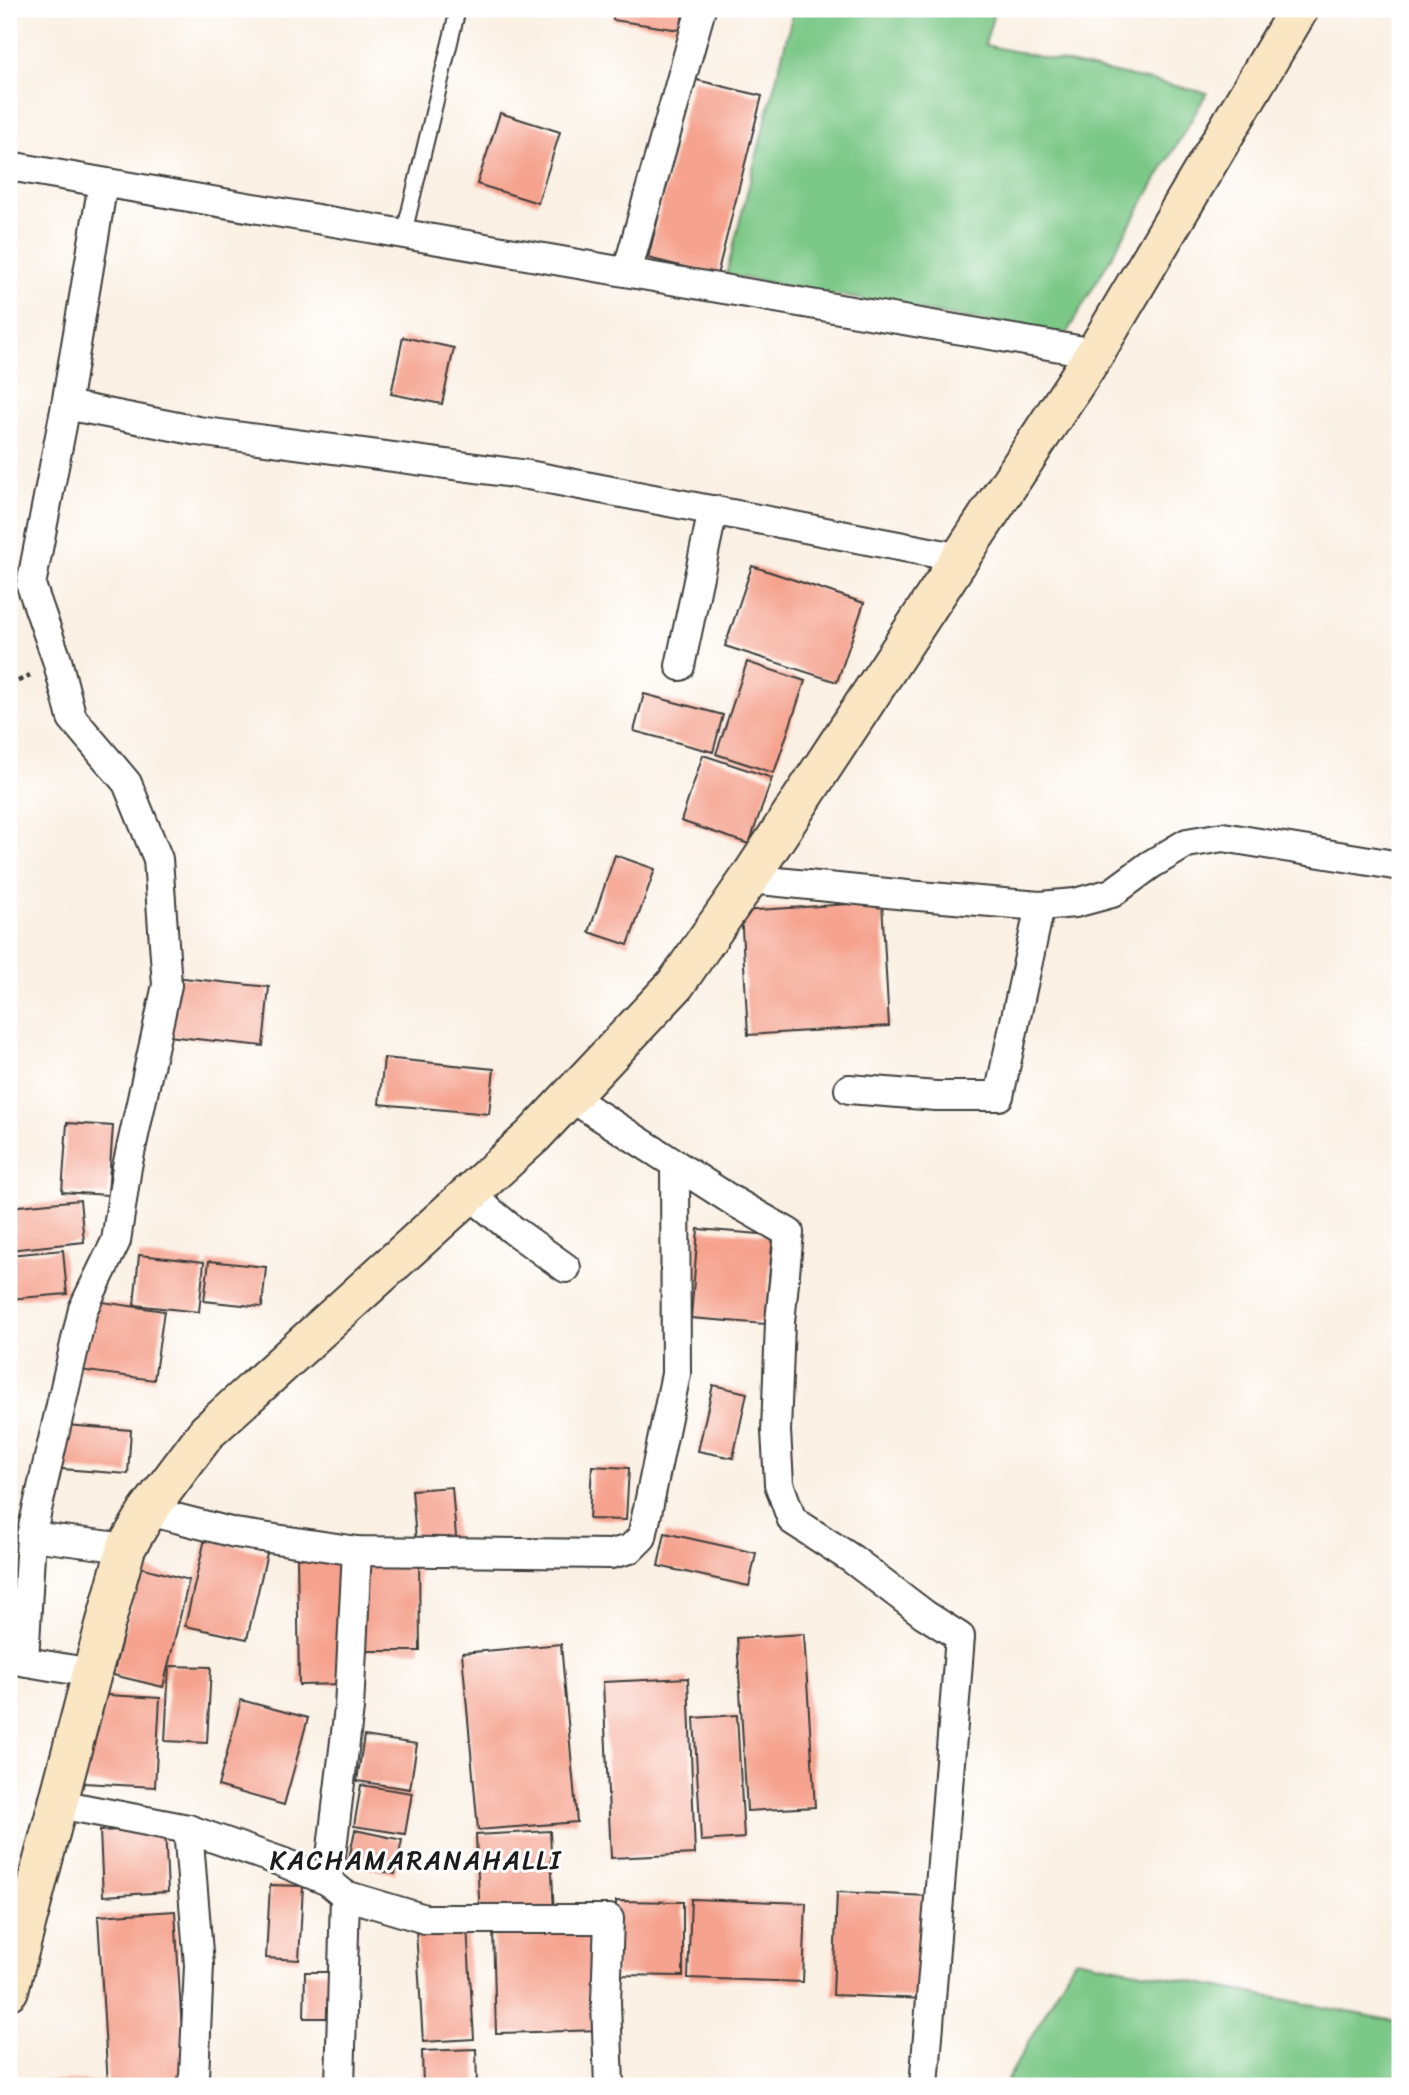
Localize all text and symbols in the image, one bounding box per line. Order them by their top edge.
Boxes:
district label: KACHAMARANAHALLI [270,1837,562,1883]

